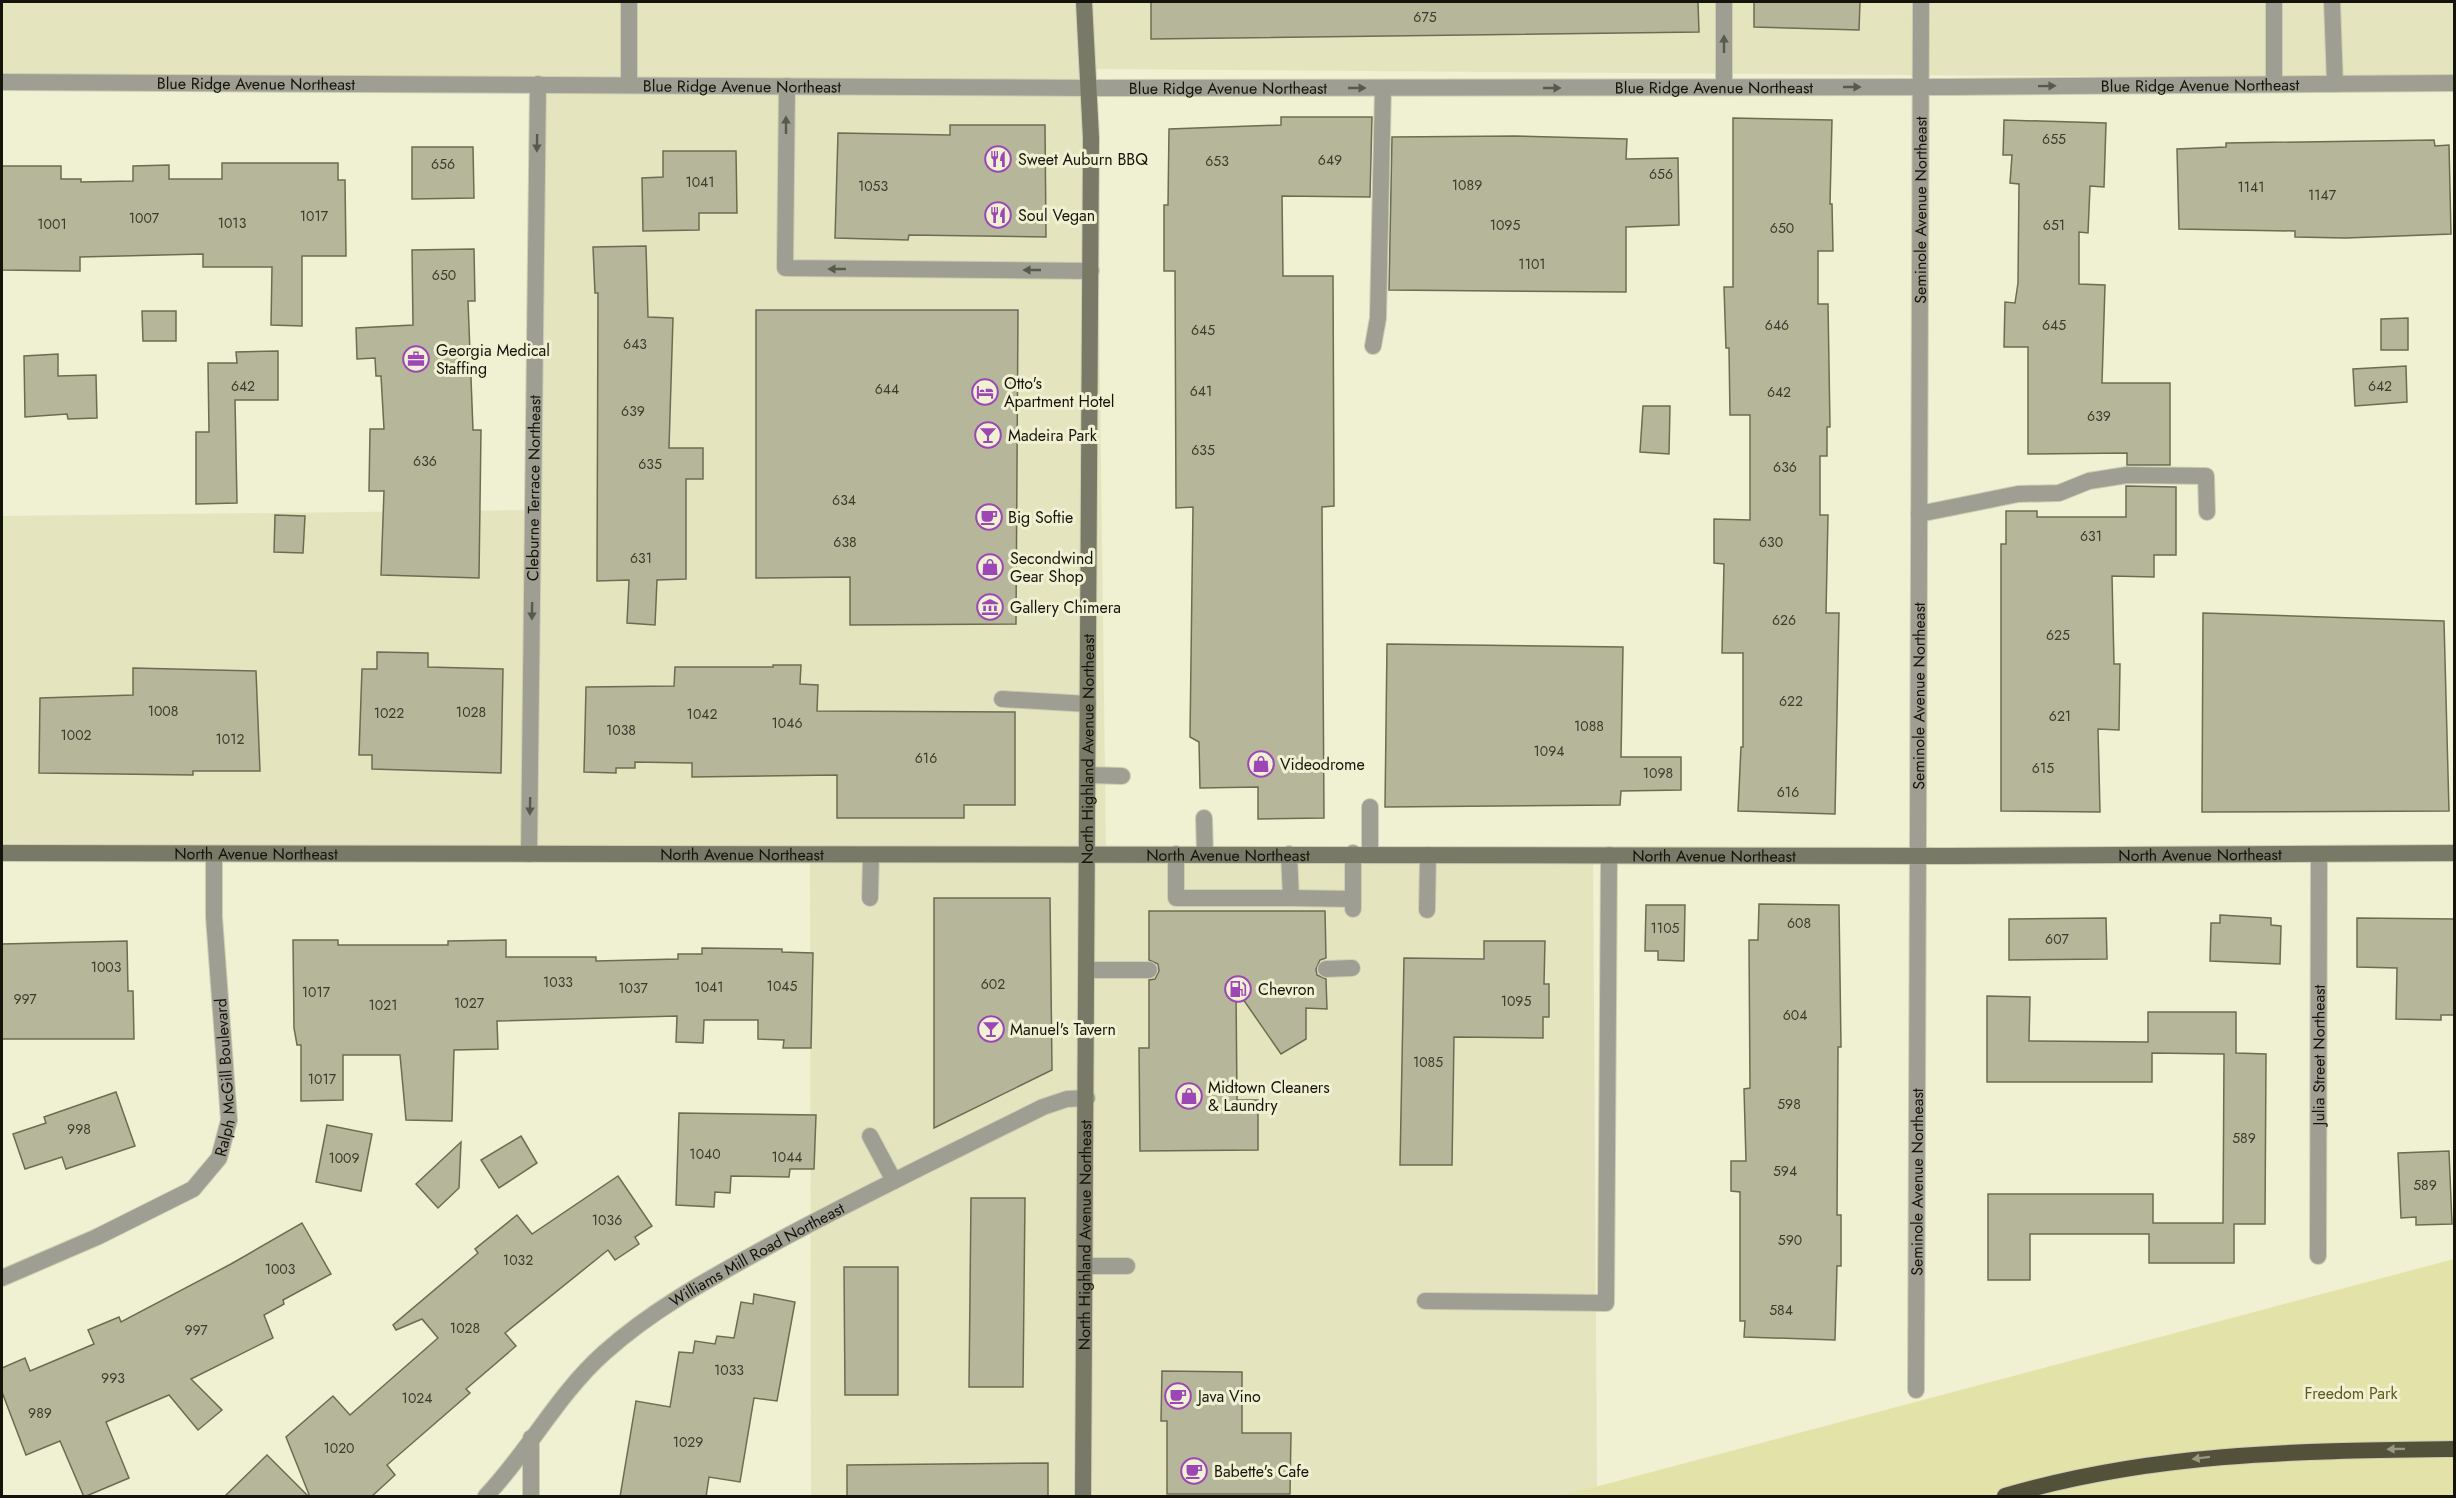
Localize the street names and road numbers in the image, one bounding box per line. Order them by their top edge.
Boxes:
street label: Blue Ridge Avenue Northeast [157,72,355,96]
street label: Blue Ridge Avenue Northeast [2101,73,2299,98]
street label: Blue Ridge Avenue Northeast [643,75,841,99]
street label: Blue Ridge Avenue Northeast [1615,76,1813,99]
street label: Blue Ridge Avenue Northeast [1129,77,1327,100]
street label: Seminole Avenue Northeast [1909,116,1933,304]
street label: Cleburne Terrace Northeast [521,395,546,581]
street label: Seminole Avenue Northeast [1907,602,1931,790]
street label: North Highland Avenue Northeast [1076,634,1100,864]
street label: North Avenue Northeast [174,842,338,866]
street label: North Avenue Northeast [660,843,824,866]
street label: North Avenue Northeast [2118,843,2282,867]
street label: North Avenue Northeast [1146,844,1310,867]
street label: North Avenue Northeast [1632,845,1796,868]
street label: Julia Street Northeast [2307,984,2331,1127]
street label: Ralph McGill Boulevard [209,997,241,1159]
street label: Seminole Avenue Northeast [1905,1088,1929,1276]
street label: North Highland Avenue Northeast [1073,1120,1097,1350]
street label: Williams Mill Road Northeast [665,1197,849,1313]

